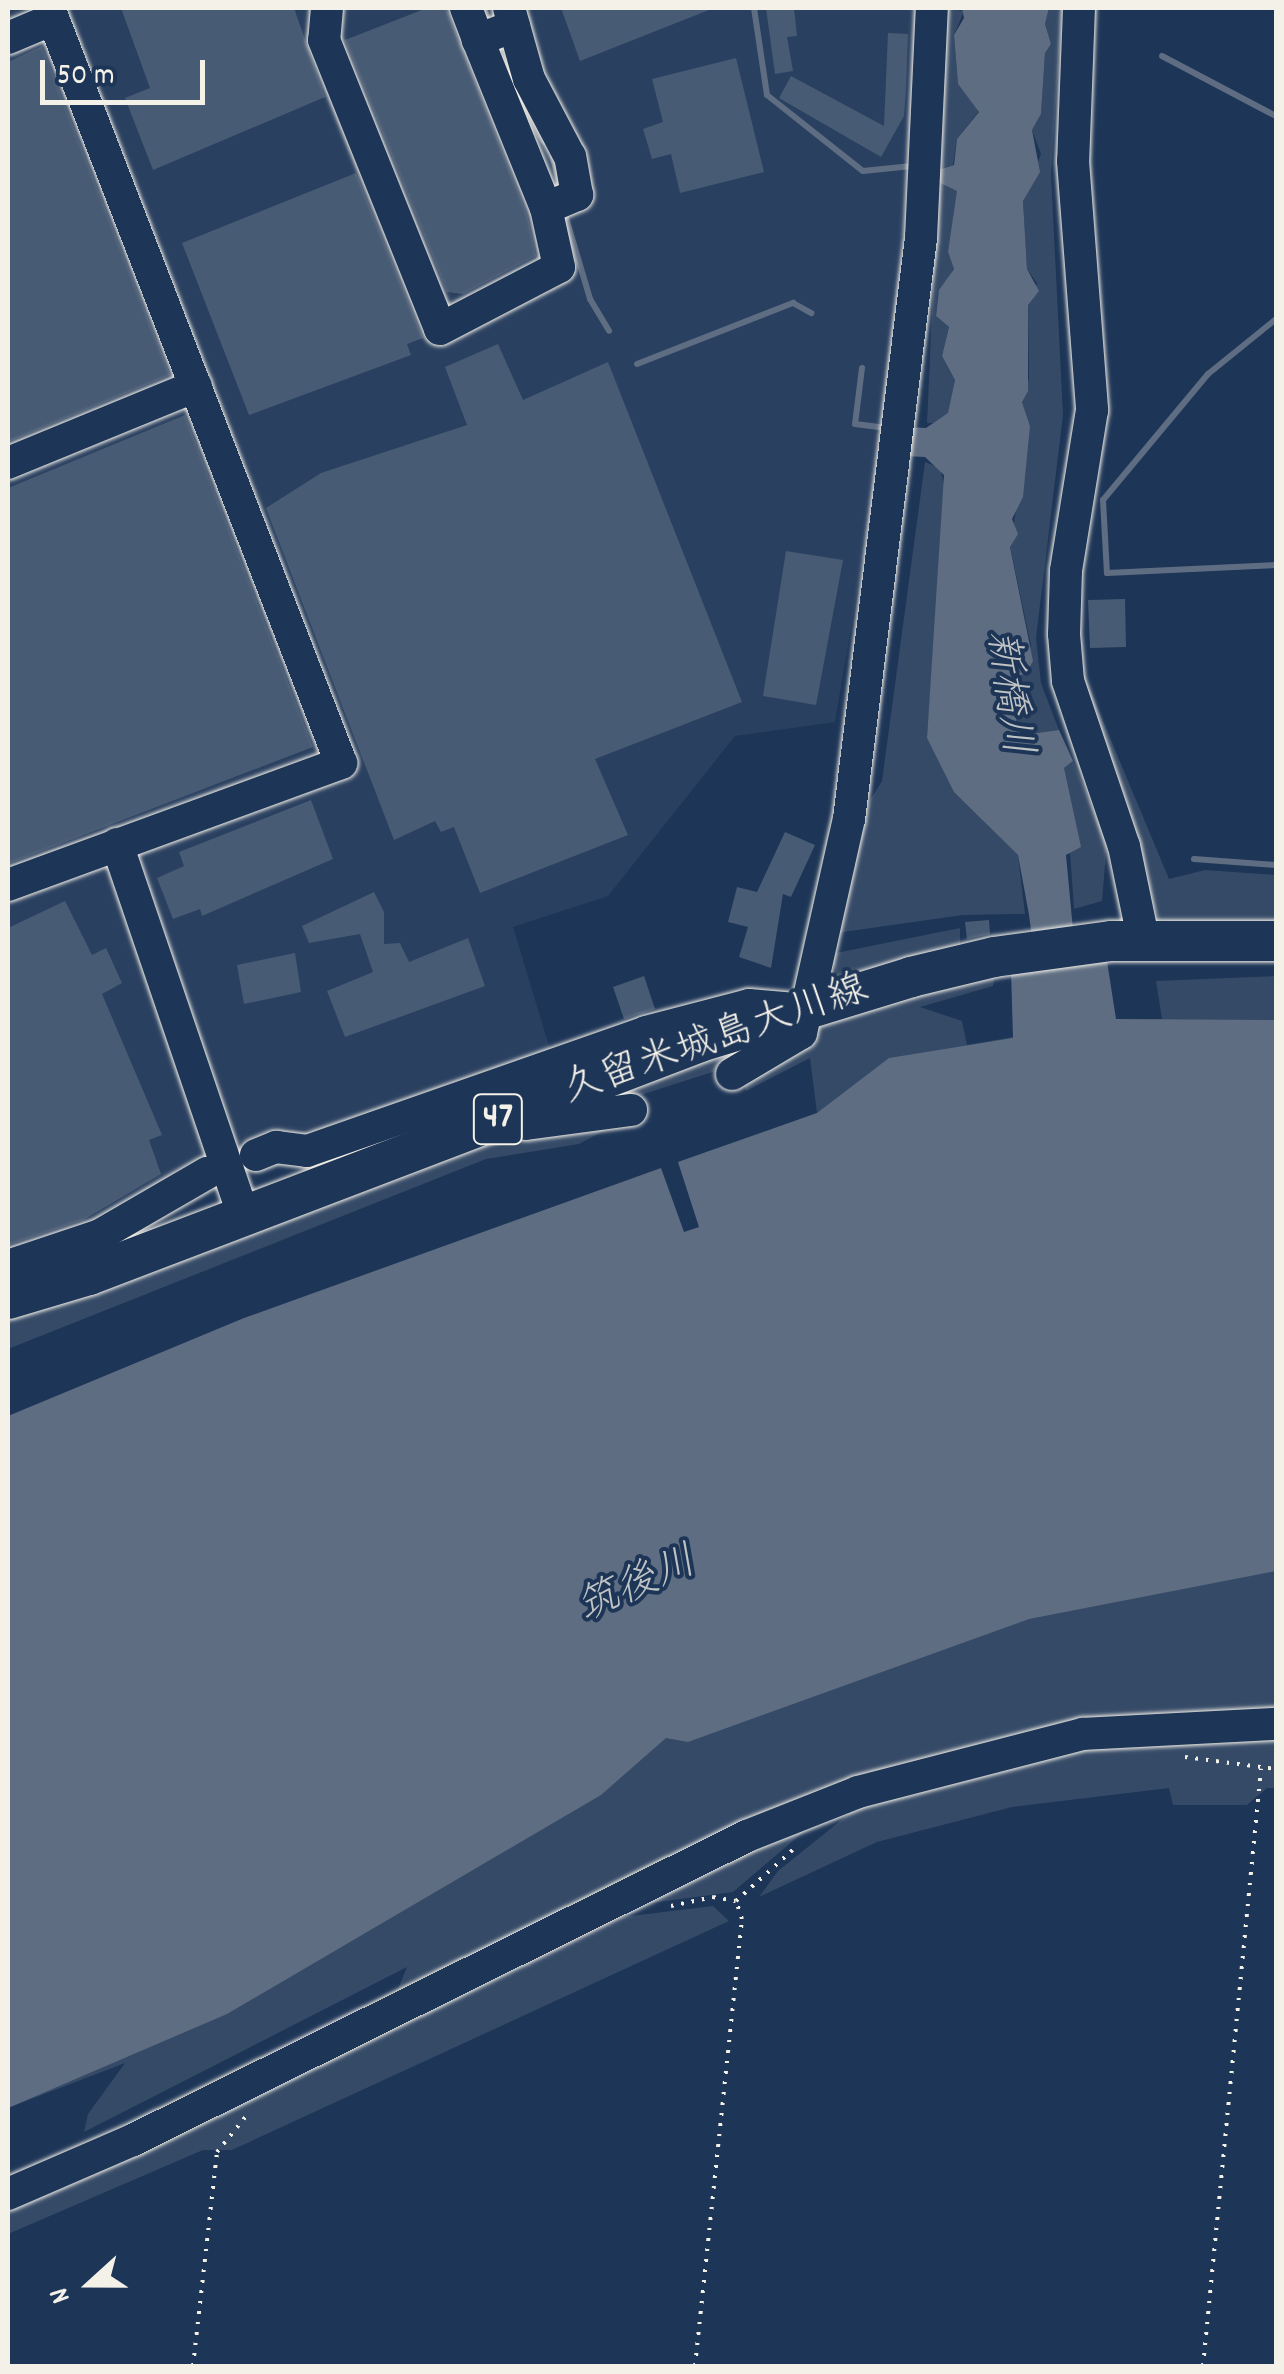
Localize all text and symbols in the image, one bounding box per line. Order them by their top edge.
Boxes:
scale bar [45,40,210,102]
text: 50 m [57,56,115,99]
water label: 新橋川 [972,627,1040,759]
street label: 久留米城島大川線 [557,967,875,1117]
road number: 47 [470,1086,526,1152]
water label: 筑後川 [570,1538,706,1636]
north arrow [40,2234,140,2334]
text: N [41,2281,83,2308]

